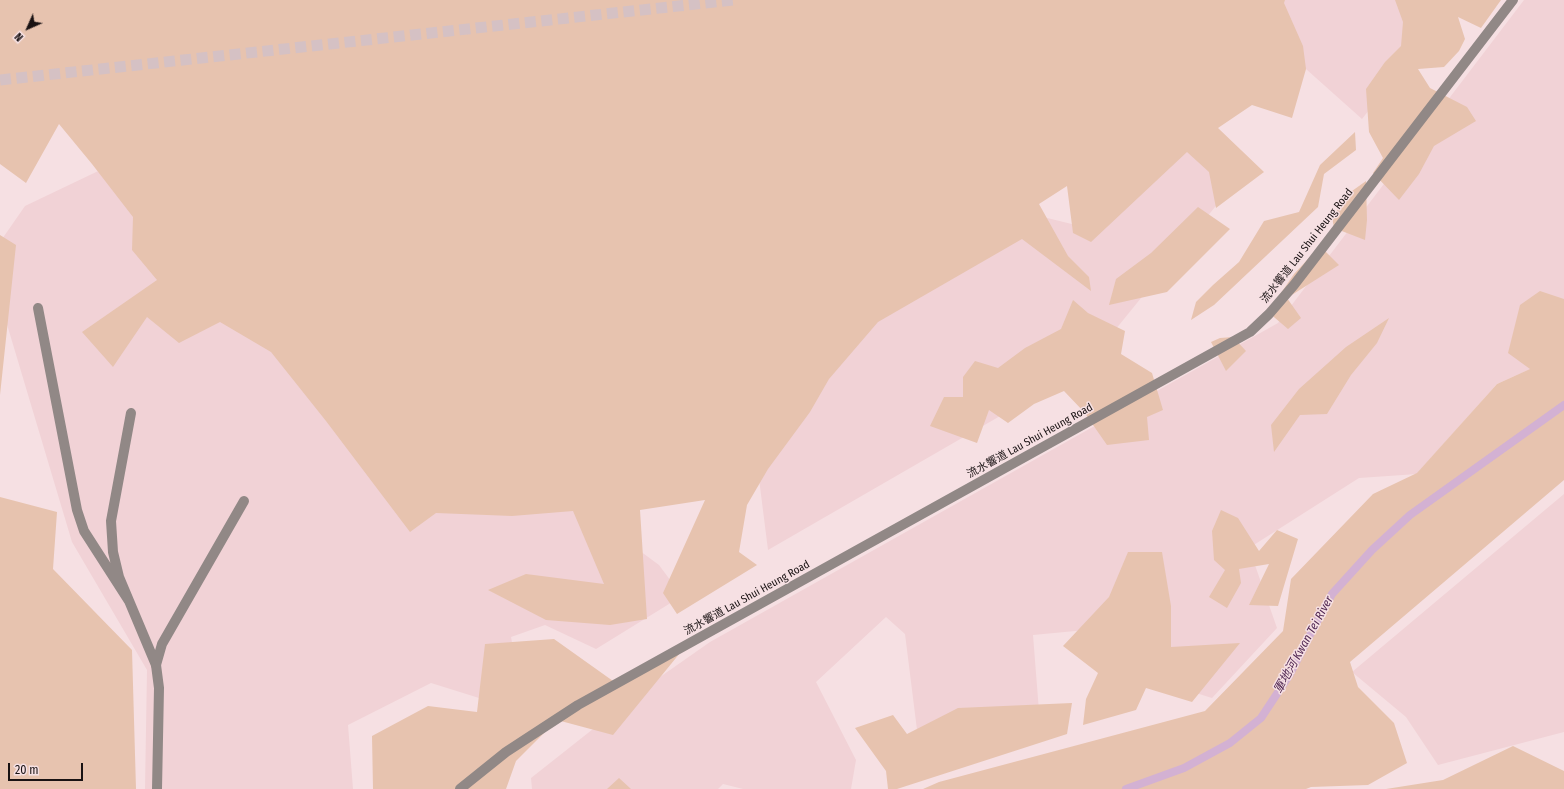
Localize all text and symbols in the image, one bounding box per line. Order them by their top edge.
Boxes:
north arrow [8,8,48,48]
text: N [12,30,26,44]
street label: 流水響道 Lau Shui Heung Road [1258,186,1356,306]
street label: 流水響道 Lau Shui Heung Road [965,401,1095,481]
street label: 流水響道 Lau Shui Heung Road [682,558,812,638]
water label: 軍地河 Kwan Tei River [1271,594,1337,696]
scale bar [10,755,85,781]
text: 20 m [15,763,39,777]

